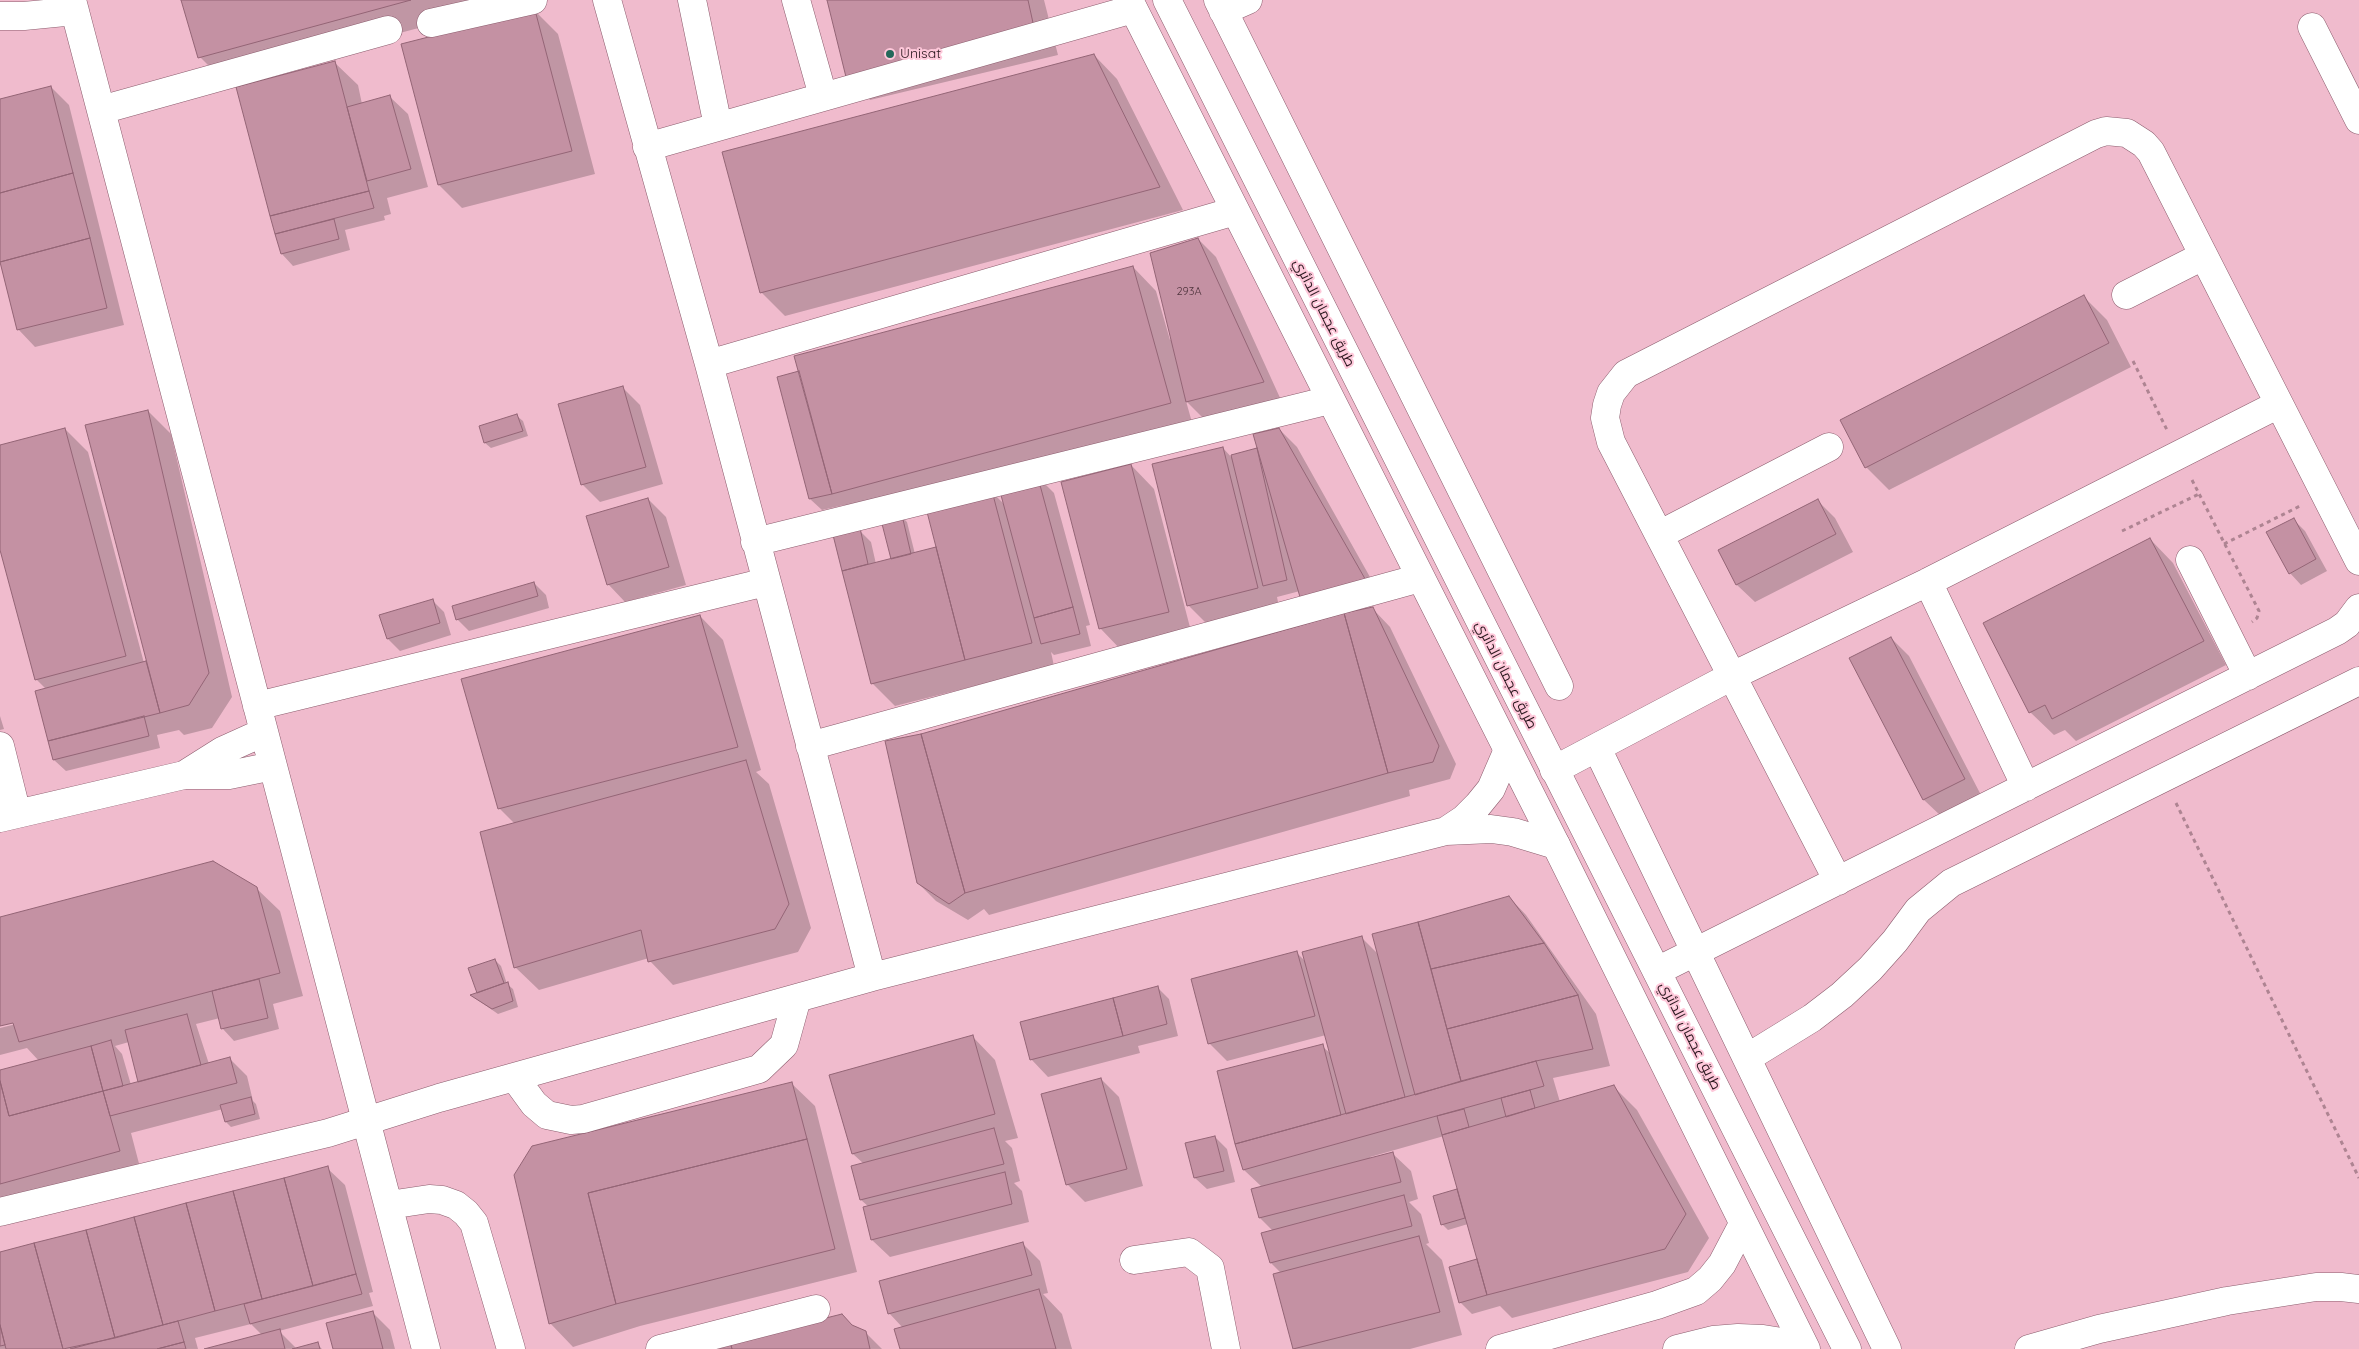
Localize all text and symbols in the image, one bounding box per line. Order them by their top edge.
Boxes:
place label: Unisat [900,46,941,62]
marker: Unisat [884,48,896,60]
street label: طريق عجمان الدائري [1290,256,1358,370]
house number: 293A [1176,285,1202,299]
street label: طريق عجمان الدائري [1472,618,1540,732]
street label: طريق عجمان الدائري [1656,979,1724,1093]

